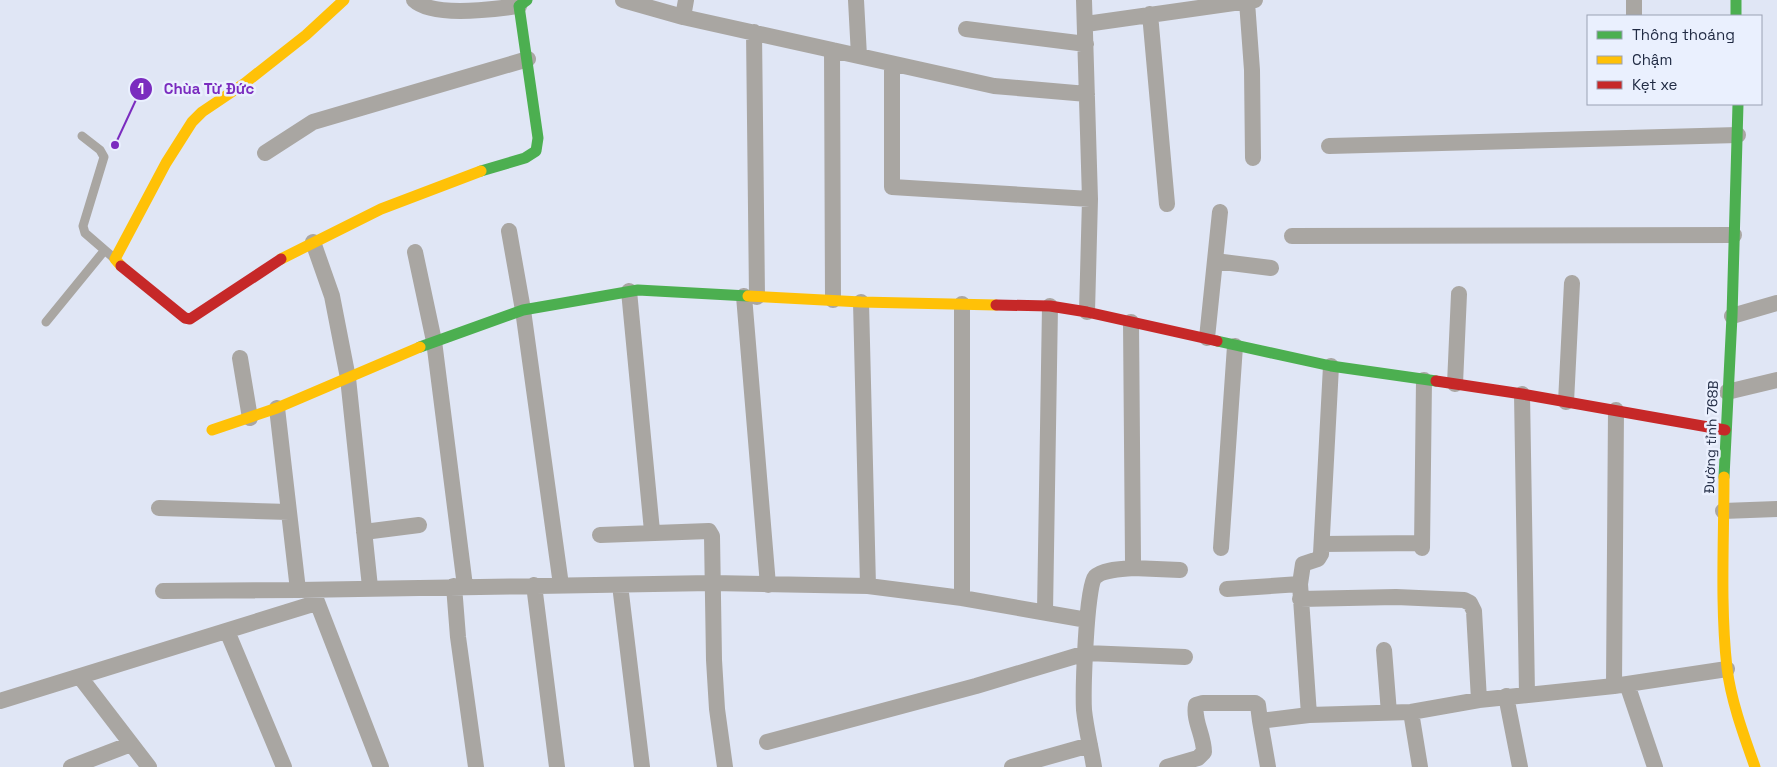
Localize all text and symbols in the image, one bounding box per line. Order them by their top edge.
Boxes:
legend [1587,15,1762,105]
text: Thông thoáng [1632,25,1735,44]
text: Chậm [1632,50,1672,69]
callout: Chùa Từ Đức [128,74,264,104]
text: Kẹt xe [1632,75,1678,94]
text: 1 [138,79,144,98]
text: Chùa Từ Đức [164,79,254,98]
street label: Đường tỉnh 768B [1700,380,1722,494]

